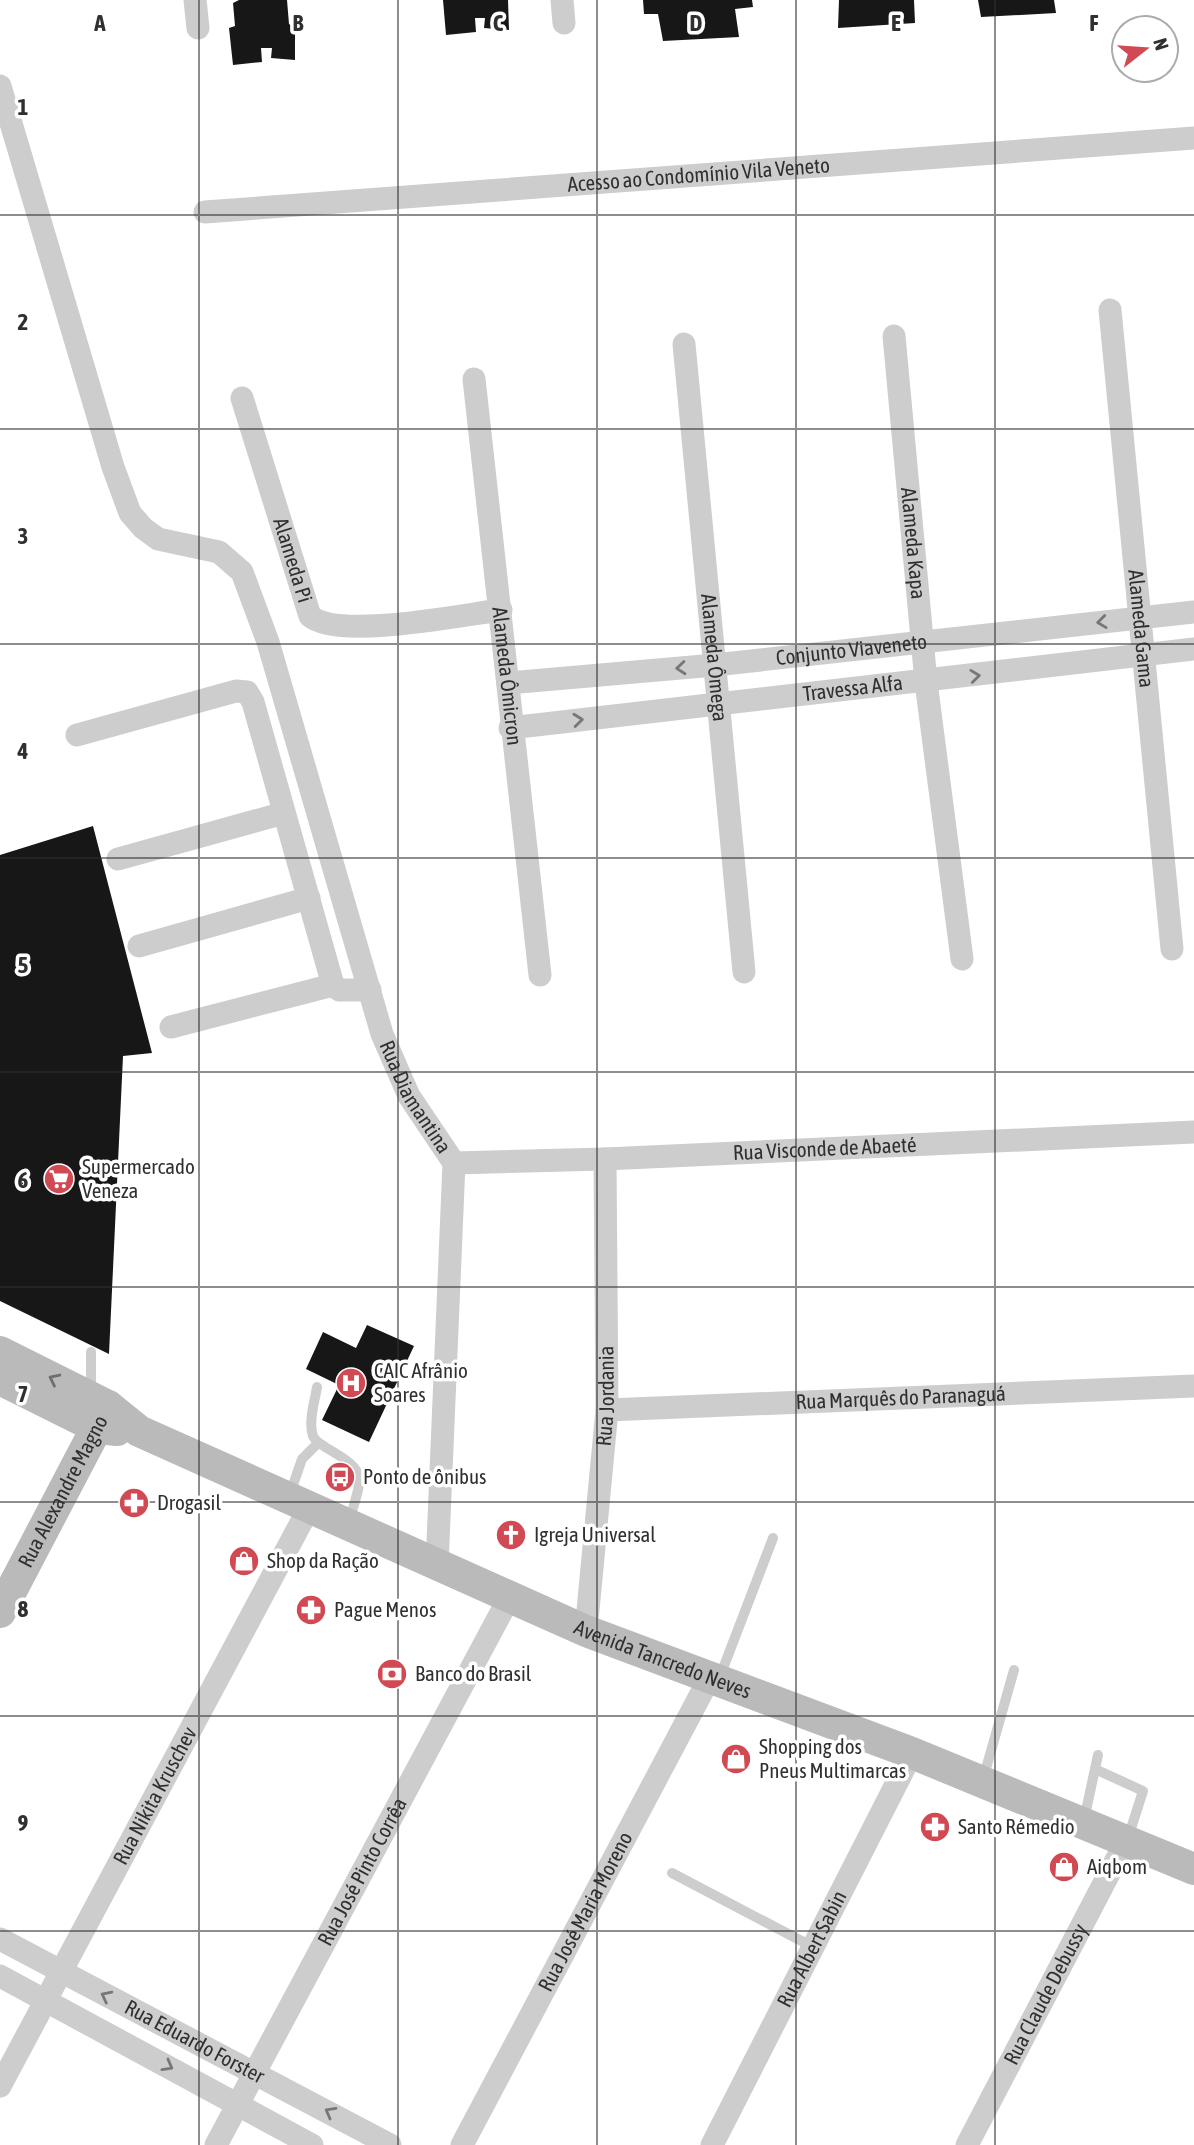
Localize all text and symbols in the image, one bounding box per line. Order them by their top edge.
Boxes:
text: A [93,10,106,36]
text: B [293,10,304,36]
text: C [493,10,504,36]
text: D [690,10,703,36]
text: E [891,10,901,36]
text: F [1089,10,1099,36]
north arrow [1110,14,1180,84]
text: N [1149,35,1173,53]
text: 1 [18,94,29,120]
street label: Acesso ao Condomínio Vila Veneto [567,152,831,196]
text: 2 [18,309,28,335]
street label: Alameda Kapa [897,486,931,600]
street label: Alameda Pi [269,515,318,605]
text: 3 [18,523,28,549]
street label: Alameda Gama [1124,568,1160,689]
street label: Alameda Ômega [697,593,733,722]
street label: Alameda Ômicron [488,606,527,747]
one-way arrow [1096,614,1108,629]
street label: Conjunto Viaveneto [775,629,928,669]
one-way arrow [675,660,686,675]
one-way arrow [969,668,981,683]
street label: Travessa Alfa [801,670,904,705]
one-way arrow [572,713,584,728]
text: 4 [17,738,29,764]
text: 5 [18,952,29,978]
street label: Rua Diamantina [375,1037,457,1157]
street label: Rua Visconde de Abaeté [732,1132,917,1164]
place label: Supermercado Veneza [82,1154,195,1202]
supermarket icon: Supermercado Veneza [42,1162,76,1196]
text: 6 [18,1167,29,1193]
street label: Rua Jordania [591,1346,618,1447]
place label: CAIC Afrânio Soares [374,1358,468,1406]
hospital icon: CAIC Afrânio Soares [334,1366,368,1400]
one-way arrow [49,1373,61,1387]
text: 7 [18,1381,28,1407]
street label: Rua Marquês do Paranaguá [795,1381,1006,1413]
street label: Rua Alexandre Magno [13,1411,112,1571]
bus stop icon: Ponto de ônibus [323,1460,357,1494]
place label: Ponto de ônibus [363,1464,486,1488]
pharmacy icon: Drogasil [117,1486,151,1520]
place label: Drogasil [157,1490,221,1514]
church icon: Igreja Universal [494,1518,528,1552]
place label: Igreja Universal [534,1522,656,1546]
shop icon: Shop da Ração [227,1544,261,1578]
place label: Shop da Ração [267,1548,379,1572]
pharmacy icon: Pague Menos [294,1593,328,1627]
text: 8 [18,1596,29,1622]
place label: Pague Menos [334,1597,436,1621]
street label: Avenida Tancredo Neves [571,1614,755,1703]
bank icon: Banco do Brasil [375,1657,409,1691]
place label: Banco do Brasil [415,1661,532,1685]
street label: Rua Nikita Kruschev [108,1722,201,1868]
place label: Shopping dos Pneus Multimarcas [759,1734,906,1782]
shop icon: Shopping dos Pneus Multimarcas [719,1742,753,1776]
street label: Rua José Pinto Corrêa [312,1793,411,1949]
text: 9 [18,1810,29,1836]
pharmacy icon: Santo Rémedio [918,1810,952,1844]
place label: Santo Rémedio [958,1814,1075,1838]
street label: Rua José Maria Moreno [533,1827,637,1995]
shop icon: Aiqbom [1047,1850,1081,1884]
place label: Aiqbom [1087,1854,1147,1878]
street label: Rua Albert Sabin [771,1886,851,2011]
street label: Rua Claude Debussy [998,1919,1092,2068]
one-way arrow [101,1990,113,2004]
street label: Rua Eduardo Forster [121,1994,269,2088]
one-way arrow [160,2058,173,2072]
one-way arrow [324,2107,337,2120]

